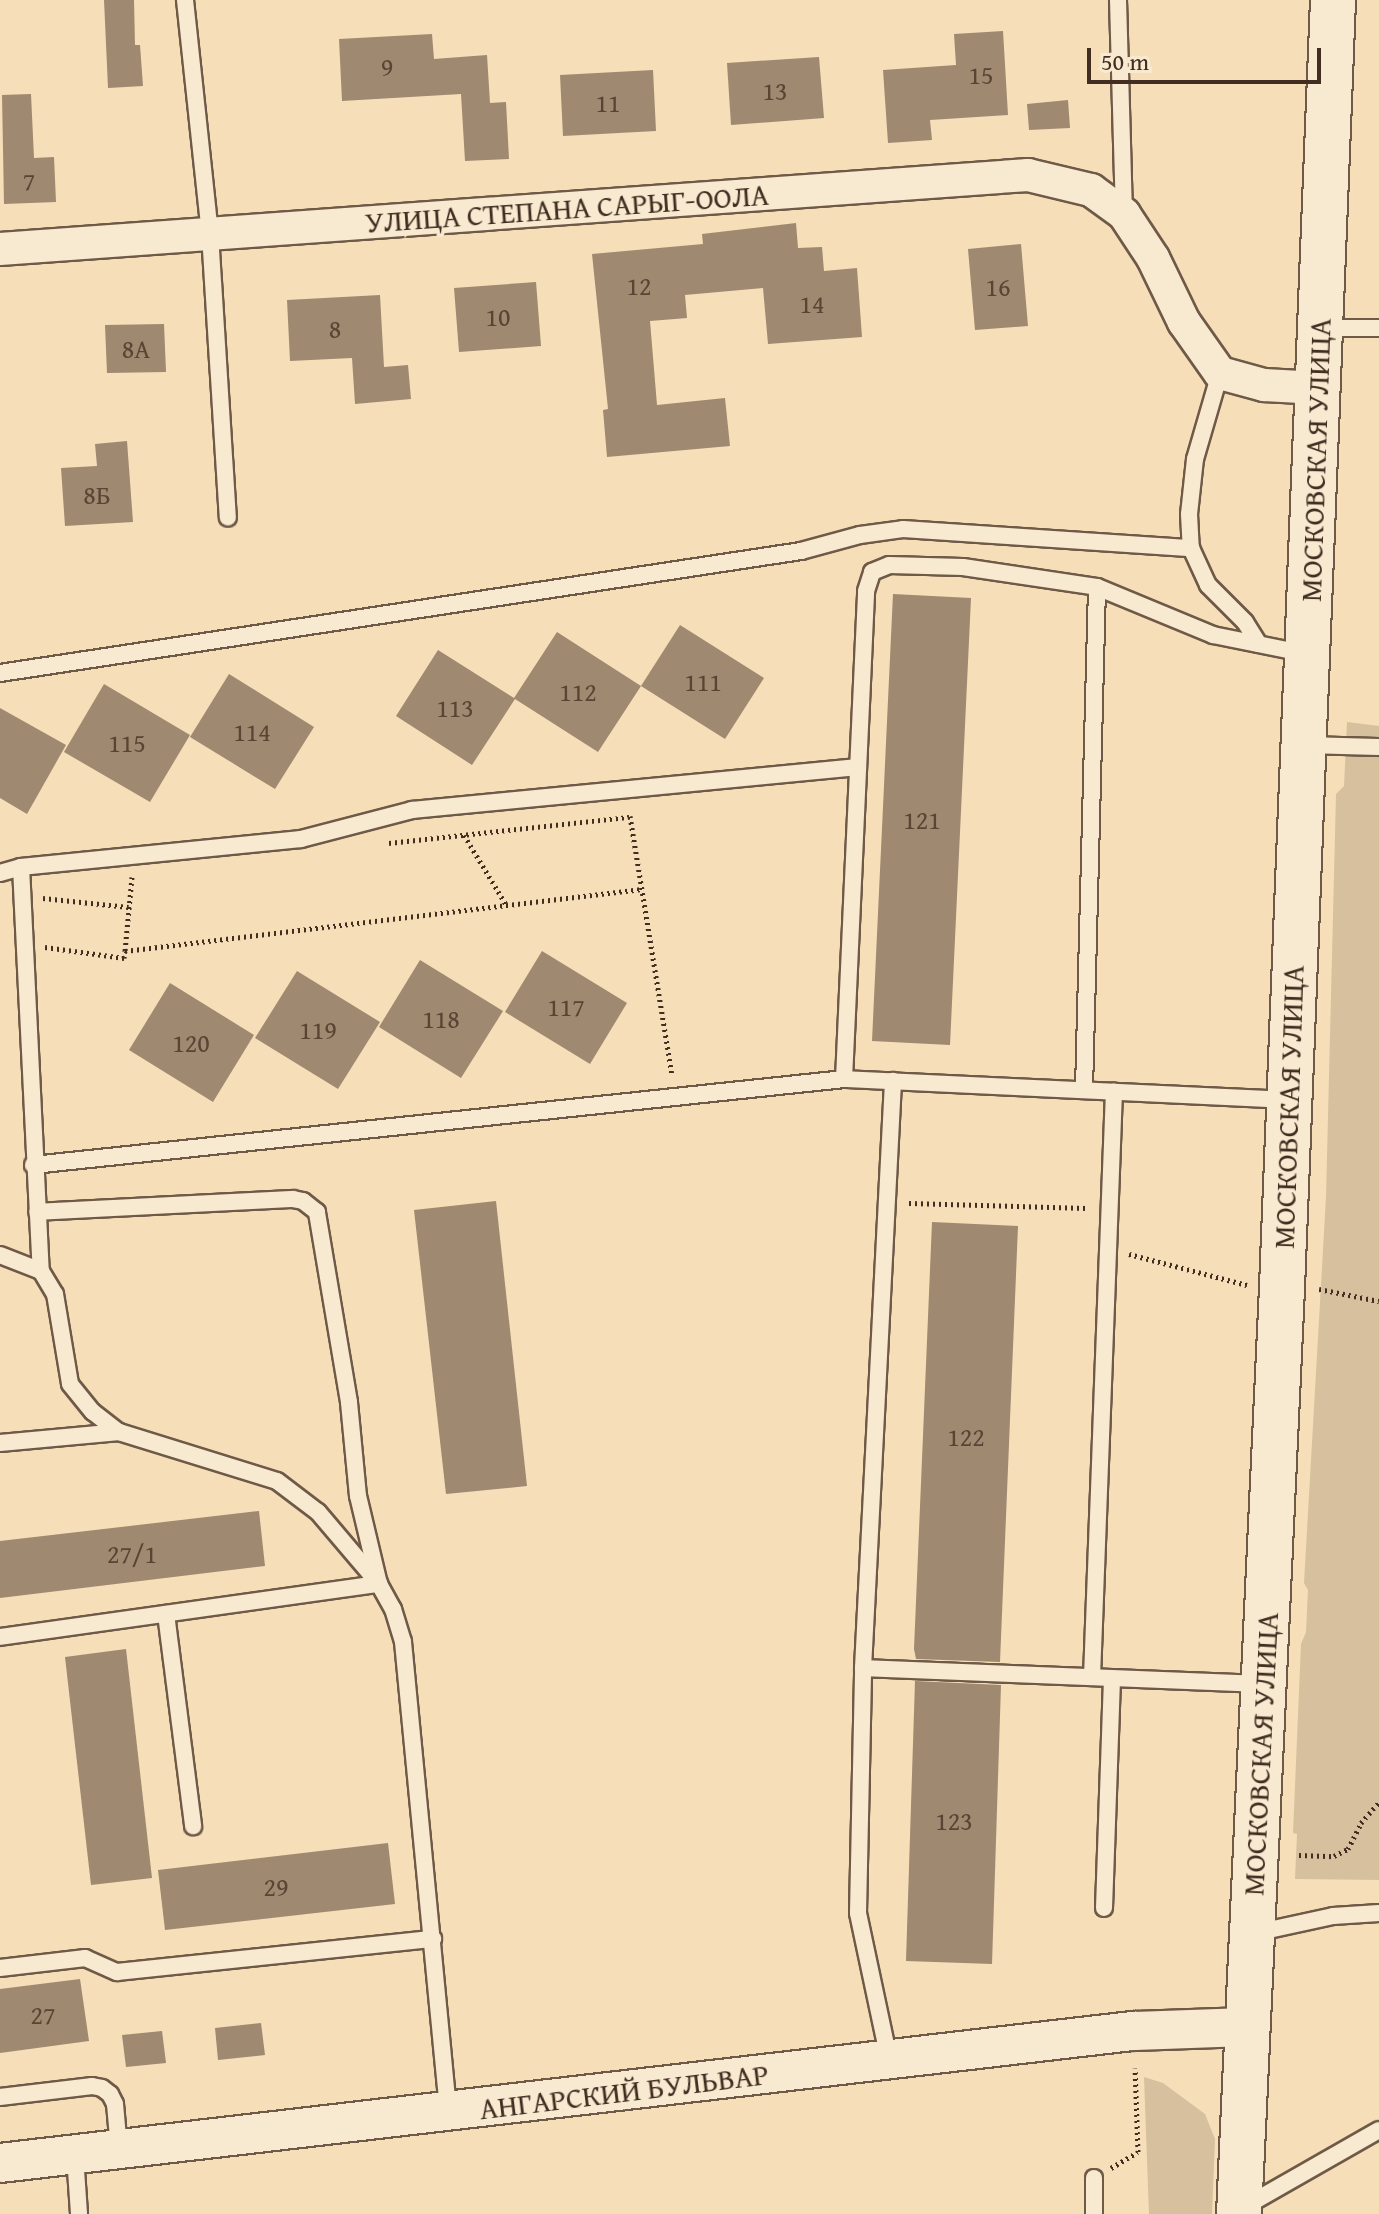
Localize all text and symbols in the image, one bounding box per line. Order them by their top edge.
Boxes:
scale bar [1091,32,1325,82]
text: 50 m [1101,44,1149,79]
house number: 9 [381,51,393,83]
house number: 15 [968,59,994,91]
house number: 13 [762,75,788,107]
house number: 11 [595,87,621,119]
house number: 7 [23,165,35,197]
street label: УЛИЦА СТЕПАНА САРЫГ-ООЛА [364,176,770,240]
house number: 12 [626,270,652,302]
house number: 16 [985,271,1011,303]
house number: 14 [799,288,825,320]
house number: 10 [485,301,511,333]
house number: 8 [329,313,341,345]
street label: МОСКОВСКАЯ УЛИЦА [1292,317,1338,603]
house number: 8А [122,333,150,365]
house number: 8Б [83,479,111,511]
house number: 111 [684,666,722,698]
house number: 112 [559,676,597,708]
house number: 113 [436,692,474,724]
house number: 114 [233,716,271,748]
house number: 115 [108,727,146,759]
house number: 121 [903,804,941,836]
street label: МОСКОВСКАЯ УЛИЦА [1265,964,1311,1250]
house number: 117 [547,991,585,1023]
house number: 118 [422,1003,460,1035]
house number: 119 [299,1014,337,1046]
house number: 120 [172,1027,210,1059]
house number: 122 [947,1421,985,1453]
house number: 27/1 [107,1538,157,1570]
street label: МОСКОВСКАЯ УЛИЦА [1235,1611,1285,1897]
house number: 123 [935,1805,973,1837]
house number: 29 [263,1871,289,1903]
house number: 27 [30,1999,56,2031]
street label: АНГАРСКИЙ БУЛЬВАР [477,2055,771,2127]

